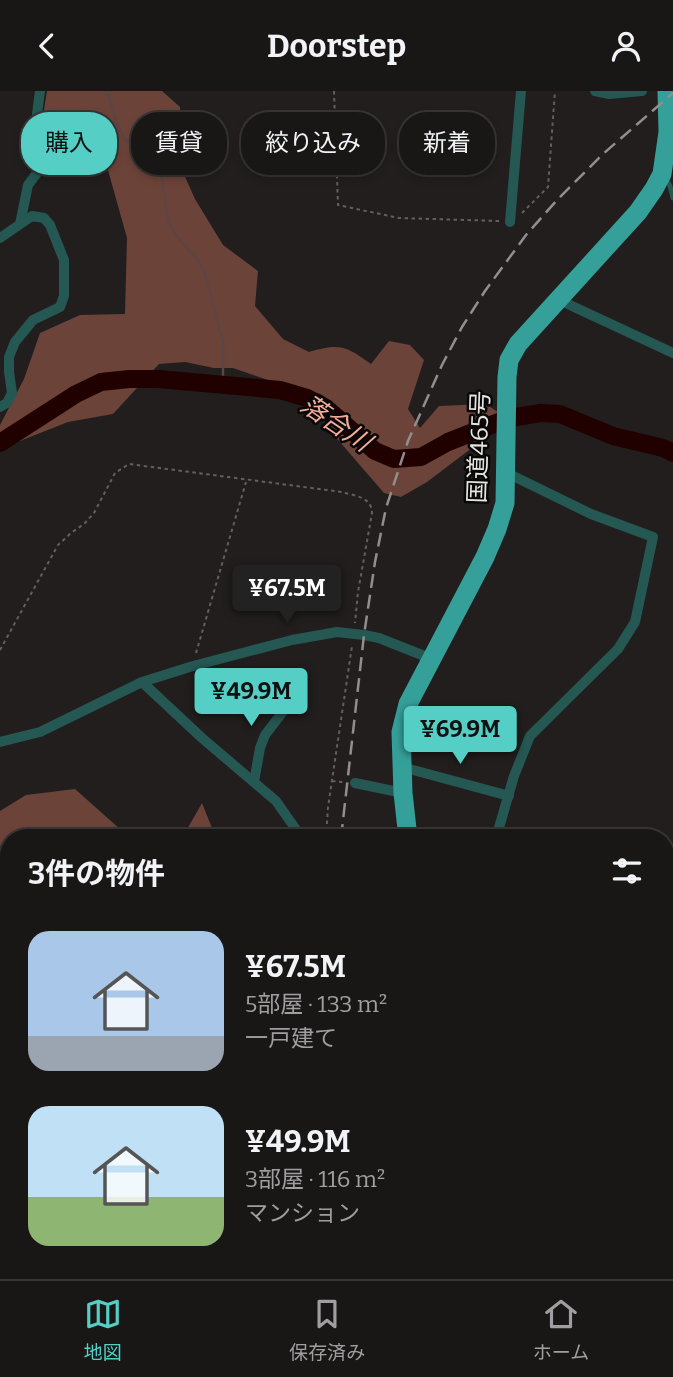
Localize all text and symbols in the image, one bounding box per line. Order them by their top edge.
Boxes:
icon: back [28,27,66,65]
text: Doorstep [267,27,406,65]
icon: person [607,27,645,65]
chip: 購入 [21,112,117,175]
chip: 賃貸 [131,112,227,175]
chip: 絞り込み [241,112,385,175]
chip: 新着 [399,112,495,175]
water label: 落合川 [295,389,379,460]
street label: 国道465号 [463,390,495,504]
pin: ¥67.5M [230,566,344,625]
text: ¥67.5M [248,574,326,602]
pin: ¥49.9M [194,669,308,728]
text: ¥49.9M [211,677,291,705]
pin: ¥69.9M [403,707,517,766]
text: ¥69.9M [420,715,500,743]
icon: filters [608,852,646,890]
text: 3件の物件 [28,856,165,892]
text: ¥67.5M [245,949,346,985]
icon: home [84,959,168,1043]
text: 5部屋 · 133 m² [245,990,387,1018]
text: 一戸建て [245,1024,337,1052]
text: ¥49.9M [245,1124,351,1160]
icon: home [84,1134,168,1218]
text: 3部屋 · 116 m² [245,1165,385,1193]
text: マンション [245,1199,360,1227]
tab: 地図 [84,1295,122,1364]
tab: 保存済み [289,1295,365,1364]
tab: ホーム [533,1295,589,1364]

